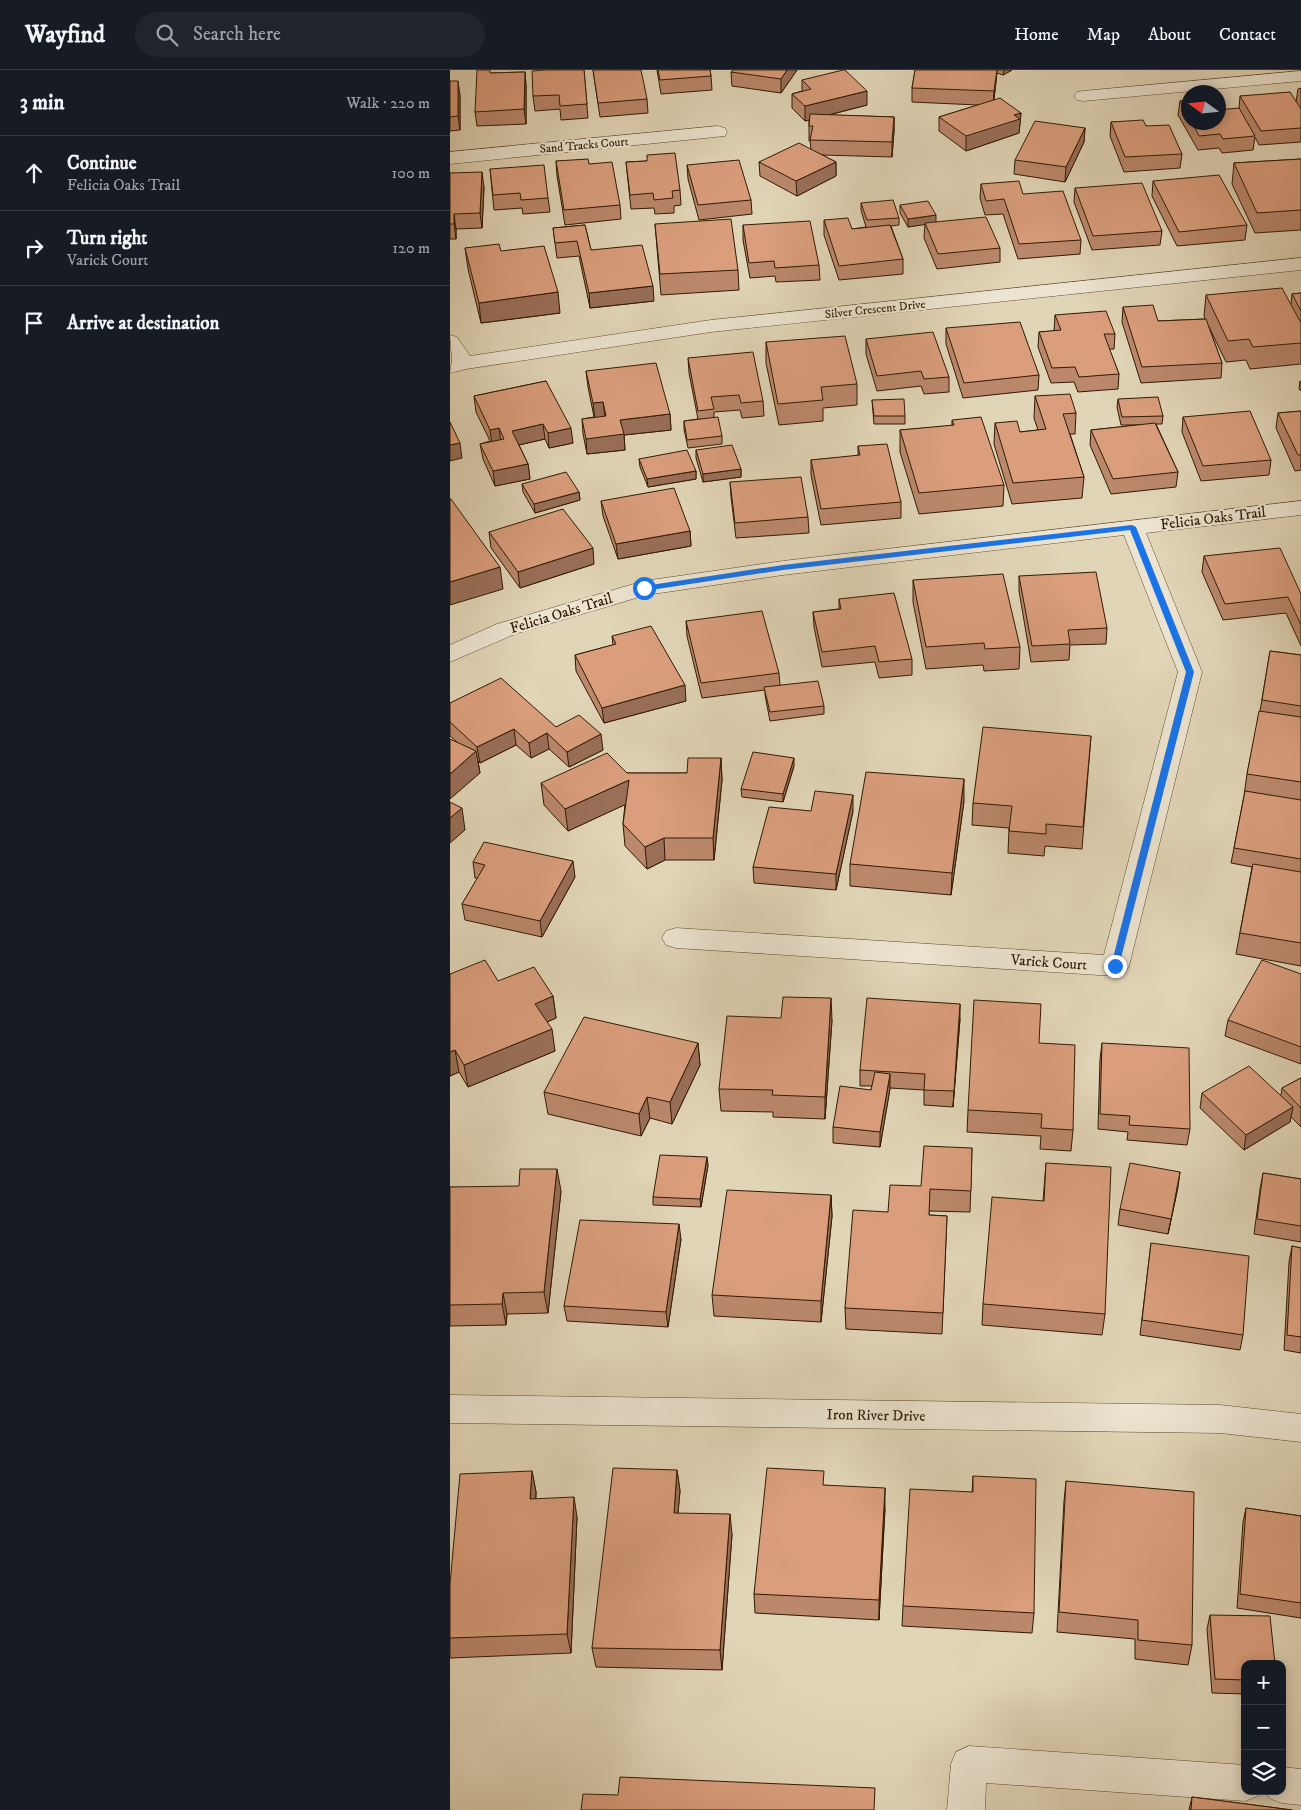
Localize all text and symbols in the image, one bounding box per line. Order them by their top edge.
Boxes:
search box [135,12,485,57]
text: Wayfind [25,20,105,50]
icon: search [153,21,181,49]
text: Search here [193,23,281,46]
text: Home [1014,24,1059,46]
text: Map [1087,24,1120,46]
text: About [1148,24,1191,46]
text: Contact [1219,24,1276,46]
north arrow [1181,85,1226,130]
text: 3 min [20,90,65,116]
text: Walk · 220 m [346,93,430,113]
street label: Sand Tracks Court [539,134,629,157]
text: Continue [67,152,137,175]
icon: ahead [20,159,48,187]
text: 100 m [392,163,430,183]
text: Felicia Oaks Trail [67,175,180,195]
text: Turn right [67,227,147,250]
icon: right [20,234,48,262]
text: 120 m [392,238,430,258]
text: Varick Court [67,250,148,270]
street label: Silver Crescent Drive [824,297,926,322]
icon: arrive [20,309,48,337]
text: Arrive at destination [67,312,219,335]
street label: Felicia Oaks Trail [1159,503,1267,534]
route start [633,577,656,600]
street label: Felicia Oaks Trail [508,589,615,638]
street label: Varick Court [1009,950,1088,975]
route end [1104,955,1127,978]
street label: Iron River Drive [826,1405,926,1426]
map controls [1241,1660,1286,1795]
button: + [1241,1660,1286,1705]
button: − [1241,1705,1286,1750]
button: layers [1241,1750,1286,1795]

